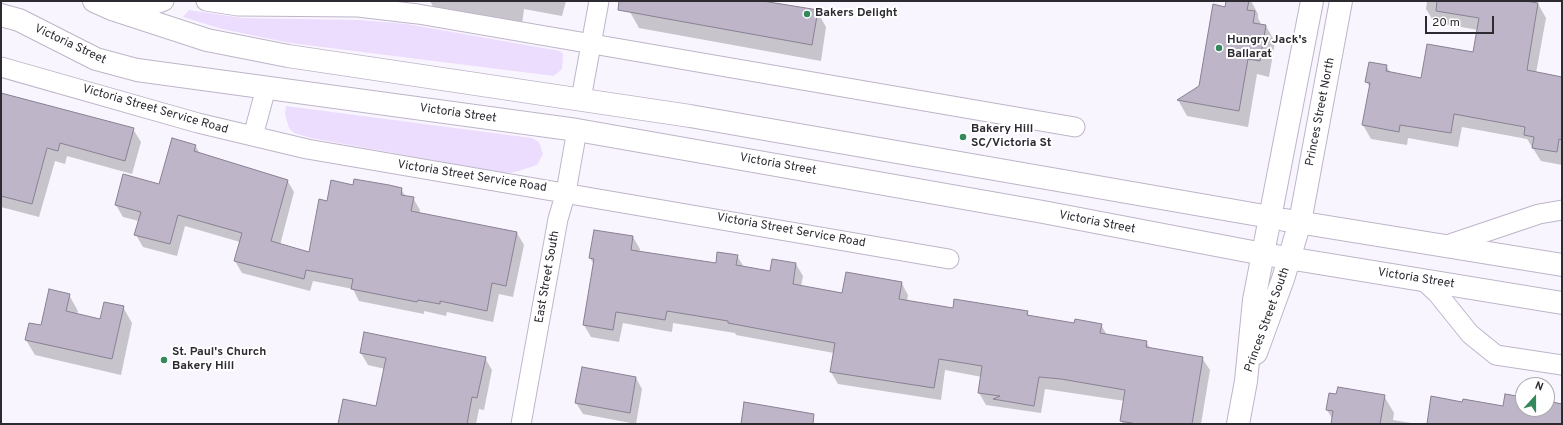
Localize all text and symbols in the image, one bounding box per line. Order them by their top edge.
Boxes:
place label: Bakers Delight [815,7,897,21]
scale bar [1427,8,1496,34]
marker: Bakers Delight [802,9,812,19]
text: 20 m [1432,15,1460,31]
street label: Victoria Street [32,22,108,68]
place label: Hungry Jack's Ballarat [1227,34,1307,62]
marker: Hungry Jack's Ballarat [1214,43,1224,53]
street label: Princes Street North [1303,57,1339,167]
street label: Victoria Street Service Road [80,82,230,138]
street label: Victoria Street [419,101,497,127]
place label: Bakery Hill SC/Victoria St [971,123,1051,151]
marker: Bakery Hill SC/Victoria St [958,132,968,142]
street label: Victoria Street [739,151,817,179]
street label: Victoria Street Service Road [396,158,548,196]
street label: Victoria Street [1058,209,1136,237]
street label: Victoria Street Service Road [715,211,867,251]
street label: East Street South [533,230,563,324]
street label: Princes Street South [1242,266,1294,374]
street label: Victoria Street [1377,266,1455,292]
place label: St. Paul's Church Bakery Hill [172,346,266,374]
marker: St. Paul's Church Bakery Hill [159,355,169,365]
north arrow [1515,377,1555,417]
text: N [1533,379,1545,395]

